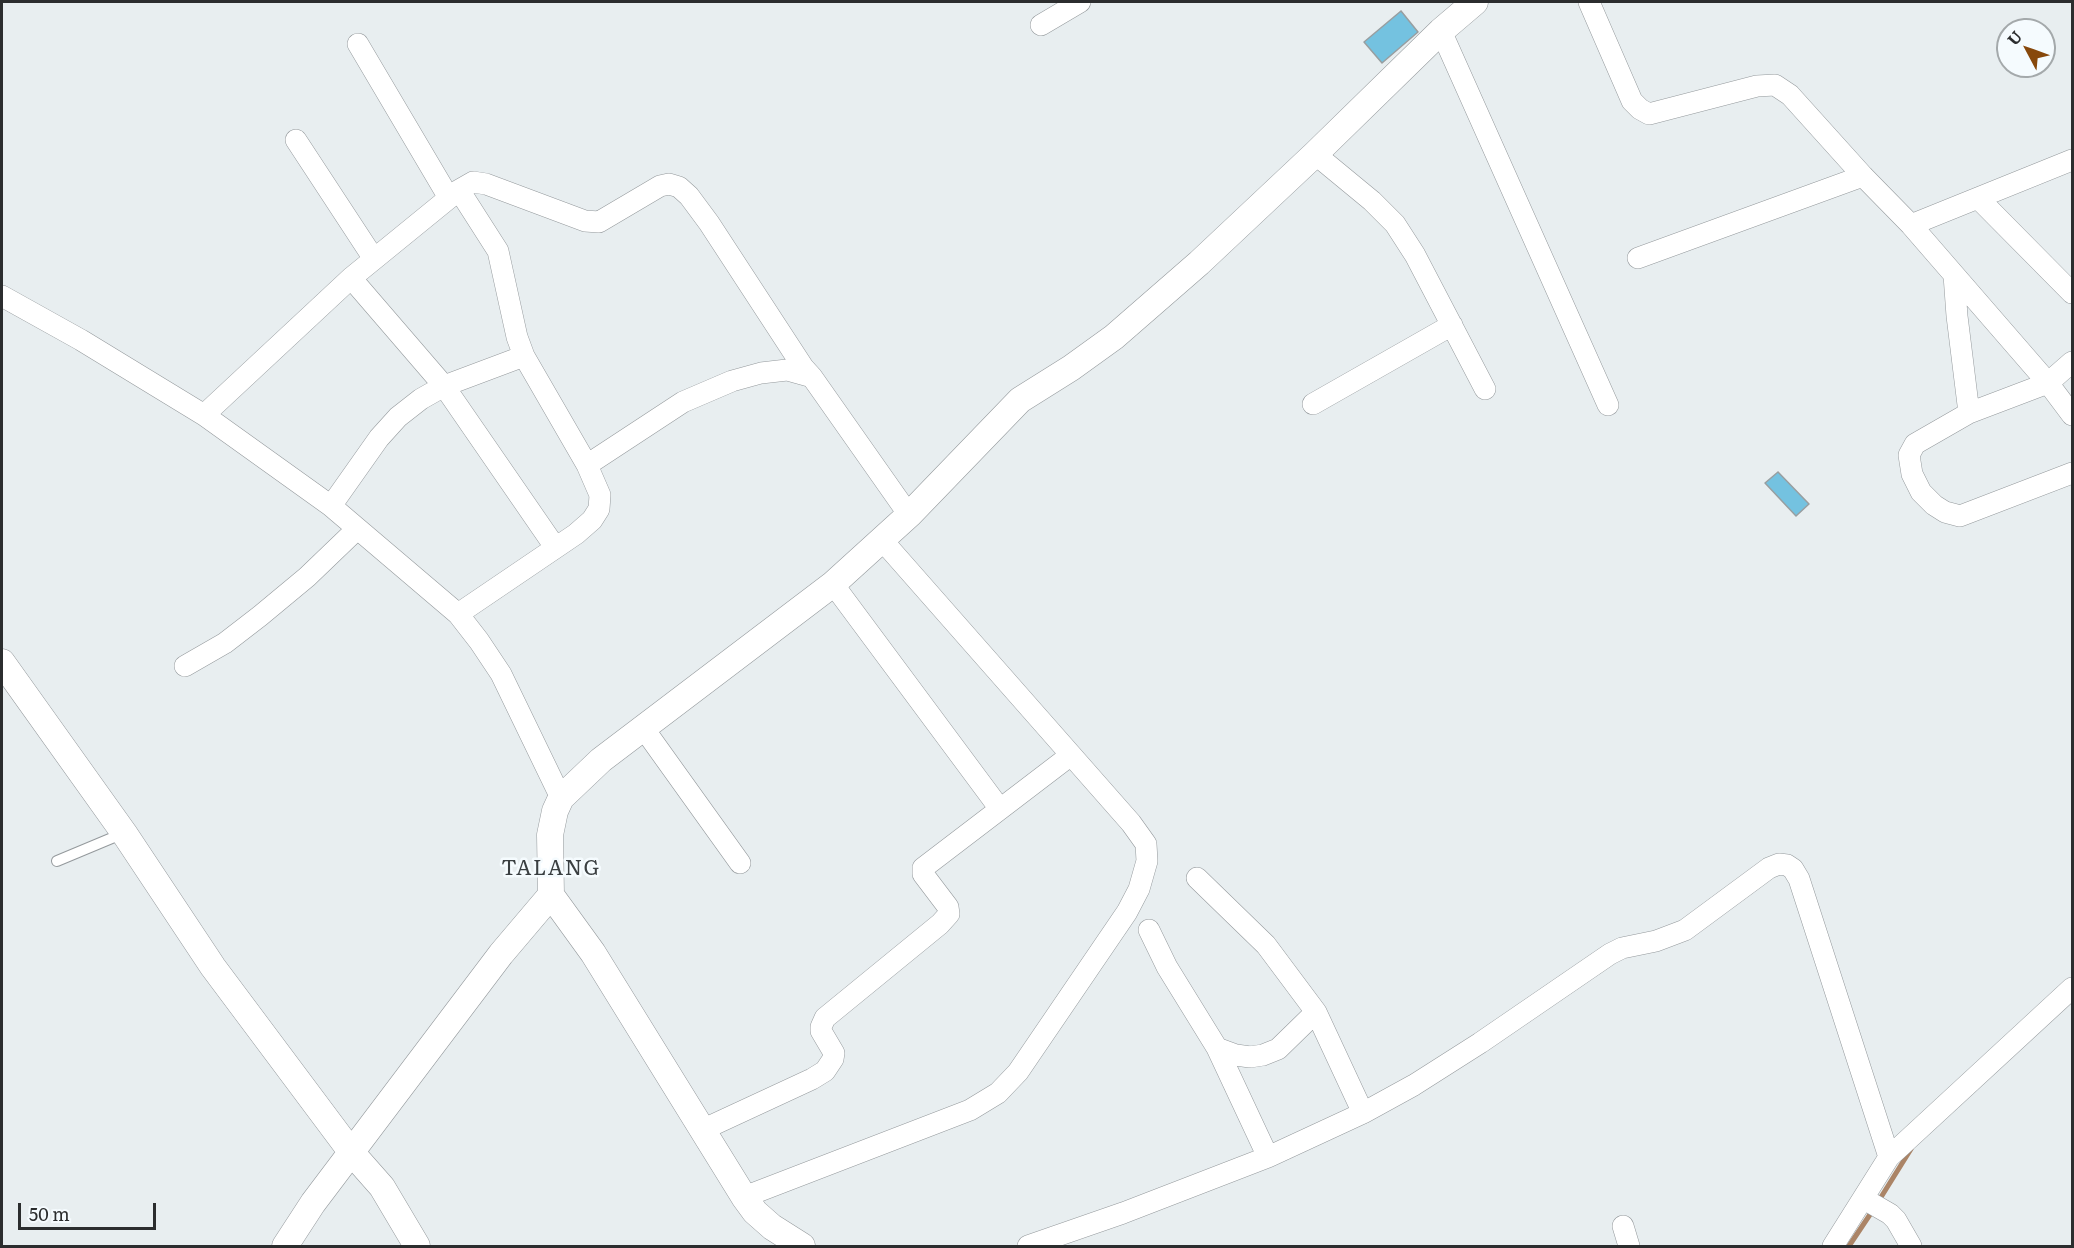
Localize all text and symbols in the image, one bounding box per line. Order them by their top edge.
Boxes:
north arrow [1996,18,2056,78]
text: U [2001,25,2027,50]
district label: TALANG [501,856,601,882]
scale bar [21,1191,159,1229]
text: 50 m [29,1200,70,1227]

